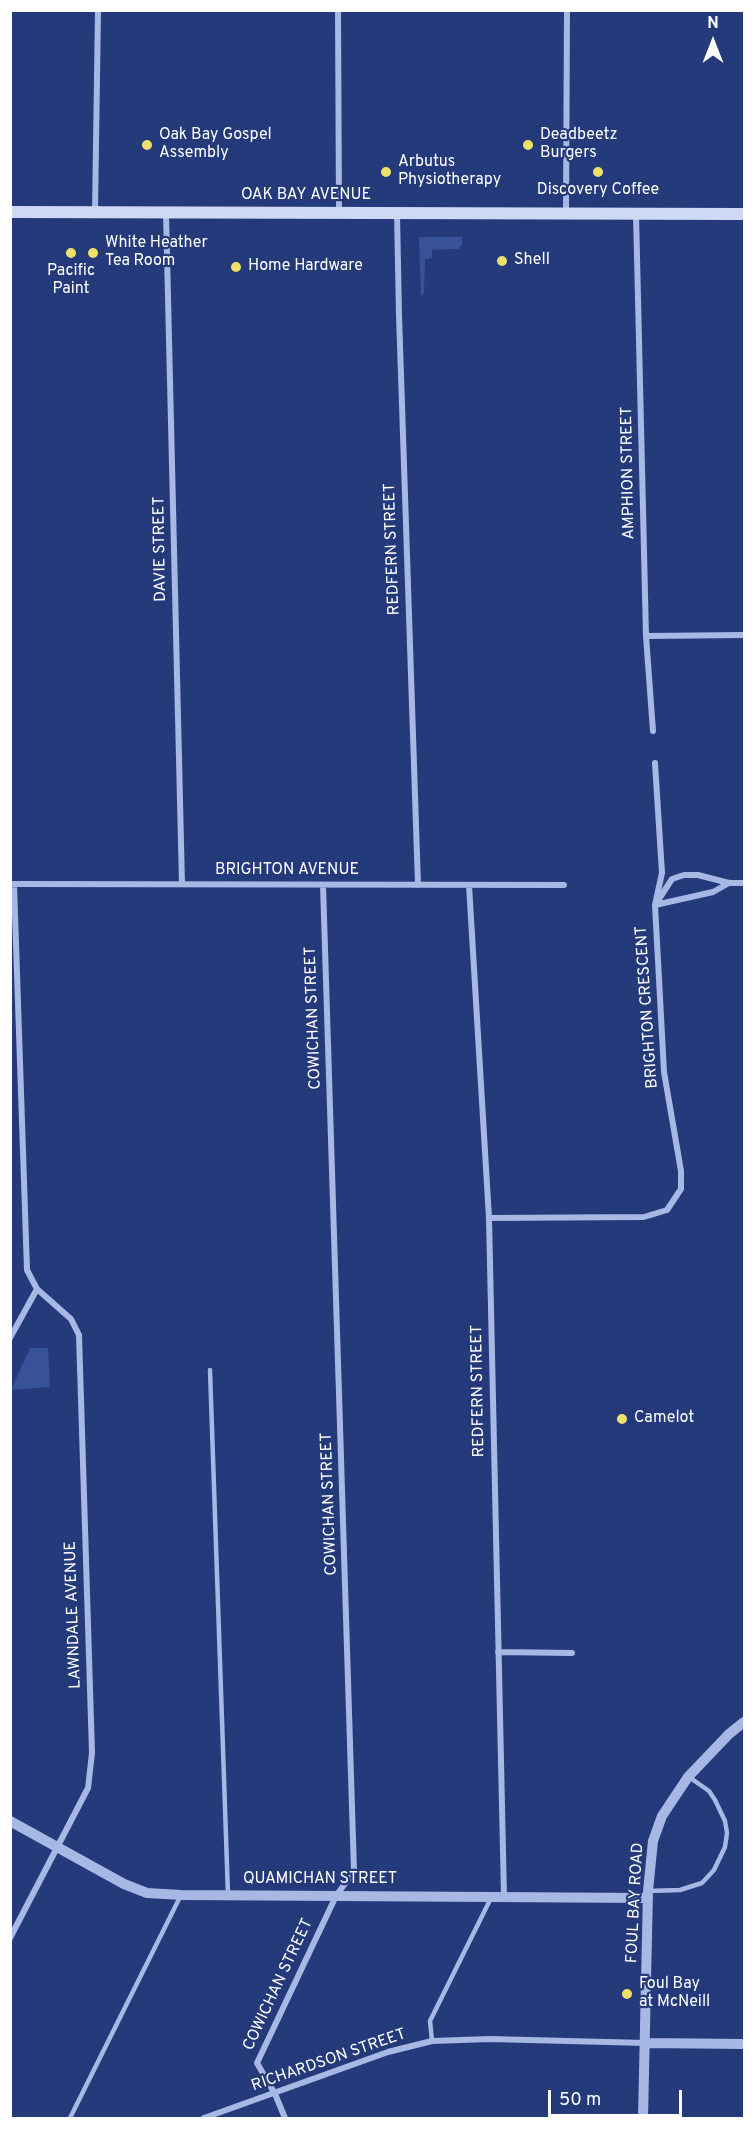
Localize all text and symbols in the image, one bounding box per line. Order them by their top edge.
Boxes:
north arrow [683,12,743,72]
text: N [707,14,719,34]
place label: Oak Bay Gospel Assembly [159,126,272,164]
place label: Deadbeetz Burgers [540,126,618,164]
marker: Oak Bay Gospel Assembly [140,138,154,152]
marker: Deadbeetz Burgers [521,138,535,152]
place label: Arbutus Physiotherapy [398,153,501,191]
marker: Arbutus Physiotherapy [379,165,393,179]
marker: Discovery Coffee [591,165,605,179]
place label: Discovery Coffee [537,181,659,201]
street label: OAK BAY AVENUE [241,186,371,206]
place label: White Heather Tea Room [105,234,208,272]
marker: Pacific Paint [64,246,78,260]
marker: White Heather Tea Room [86,246,100,260]
place label: Shell [514,251,550,271]
marker: Shell [495,254,509,268]
place label: Home Hardware [248,257,363,277]
marker: Home Hardware [229,260,243,274]
place label: Pacific Paint [47,262,95,300]
street label: AMPHION STREET [618,406,640,540]
street label: REDFERN STREET [381,482,405,616]
street label: DAVIE STREET [150,496,172,602]
street label: BRIGHTON AVENUE [215,861,359,881]
street label: BRIGHTON CRESCENT [633,925,663,1089]
street label: COWICHAN STREET [302,946,326,1090]
street label: REDFERN STREET [468,1324,490,1458]
place label: Camelot [634,1409,694,1429]
marker: Camelot [615,1412,629,1426]
street label: COWICHAN STREET [318,1432,342,1576]
street label: LAWNDALE AVENUE [62,1541,86,1689]
street label: FOUL BAY ROAD [623,1842,649,1964]
street label: QUAMICHAN STREET [243,1870,397,1890]
street label: COWICHAN STREET [240,1916,318,2054]
place label: Foul Bay at McNeill [639,1975,710,2013]
marker: Foul Bay at McNeill [620,1987,634,2001]
street label: RICHARDSON STREET [249,2026,409,2096]
scale bar [551,2078,684,2116]
text: 50 m [559,2089,601,2112]

